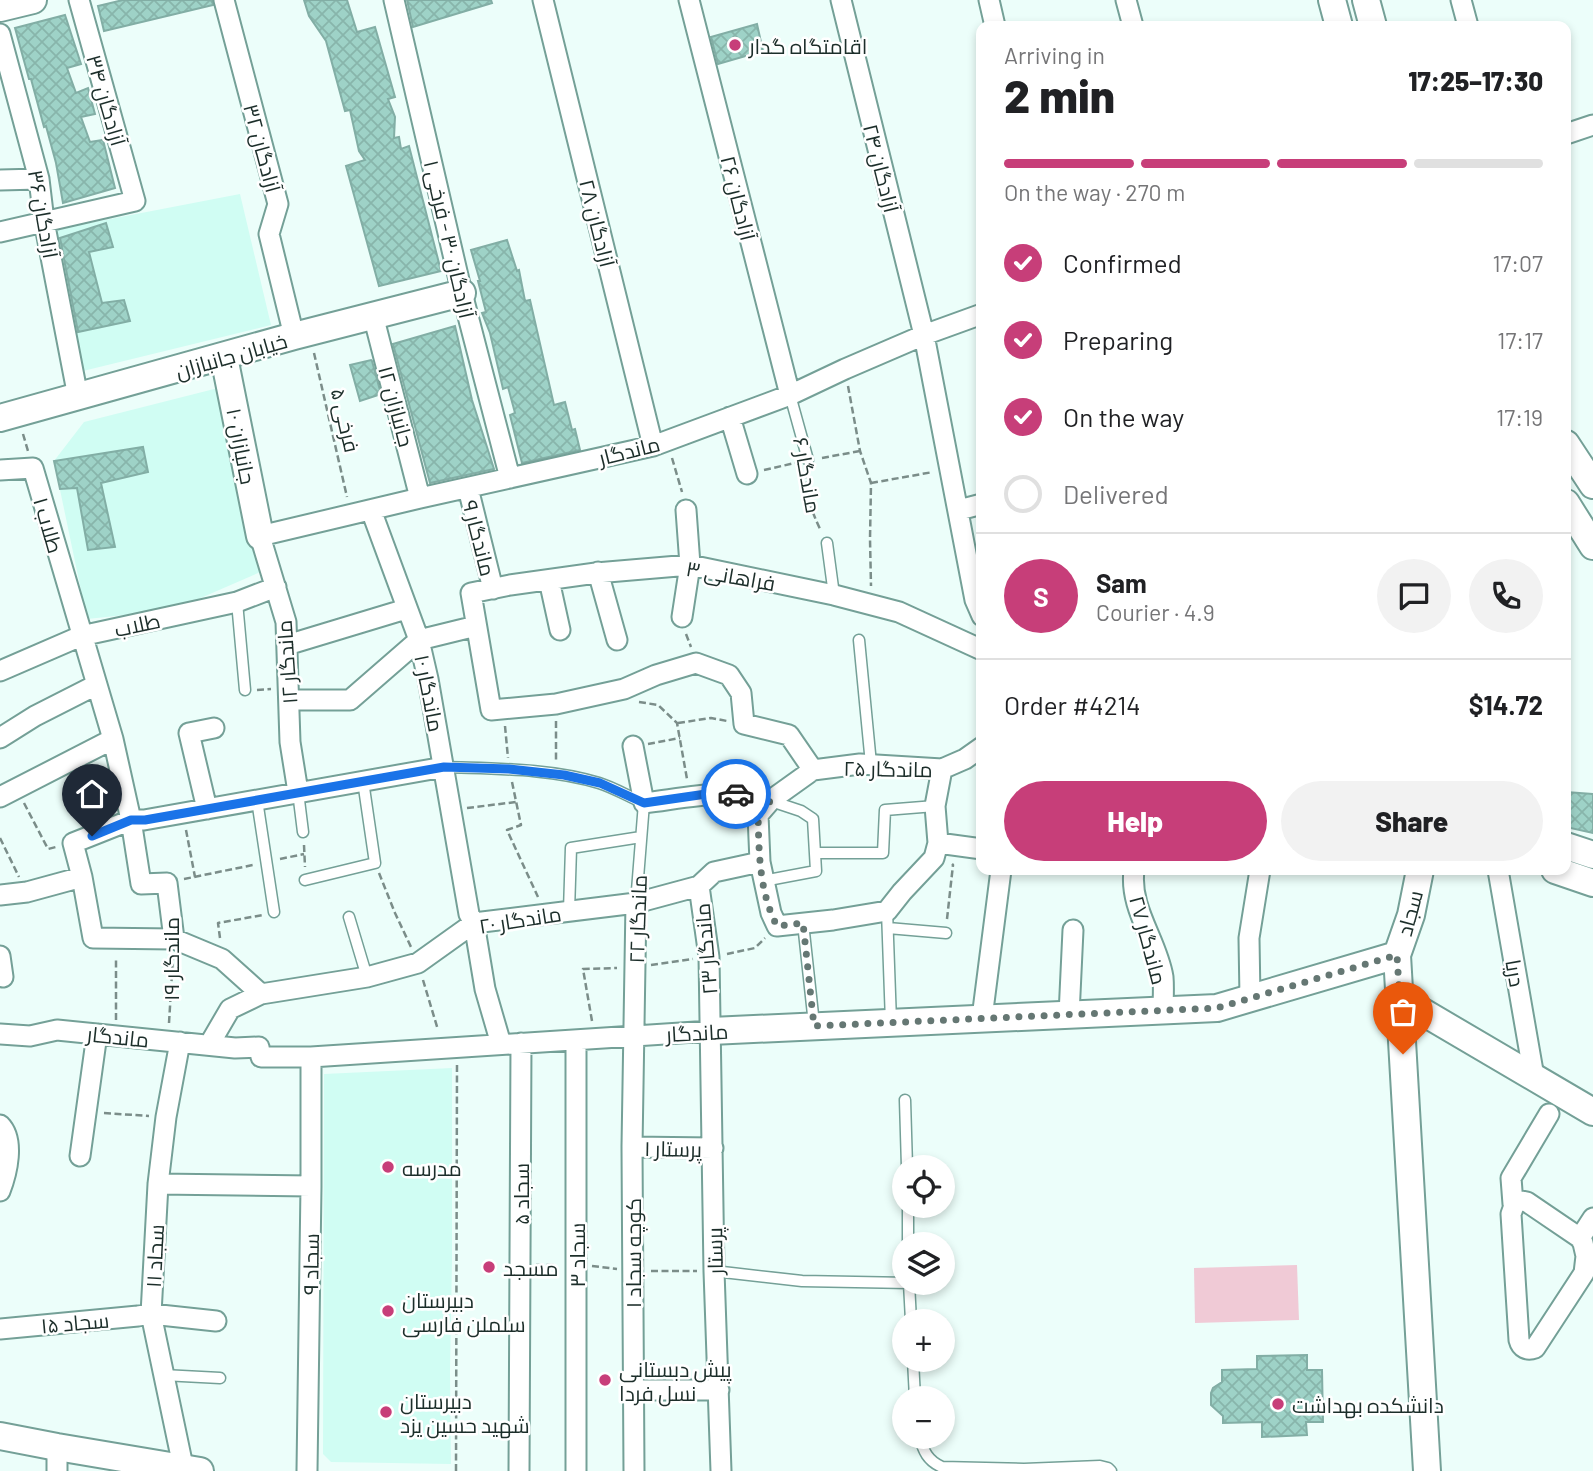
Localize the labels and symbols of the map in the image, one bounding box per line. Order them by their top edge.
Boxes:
place label: اقامتگاه گدار [748,33,867,59]
marker: اقامتگاه گدار [727,37,743,53]
street label: آزادگان ۳۴ [80,52,132,149]
street label: آزادگان ۳۲ [237,101,287,196]
street label: آزادگان ۲۴ [857,121,905,216]
street label: آزادگان ۲۶ [714,153,762,244]
street label: آزادگان ۳۰ - فرخی ۱ [418,157,480,321]
street label: آزادگان ۳۶ [22,168,64,261]
street label: آزادگان ۲۸ [573,176,621,270]
street label: خیابان جانبازان [172,327,290,385]
street label: جانبازان ۱۲ [372,363,420,450]
street label: فرخی ۵ [325,386,365,455]
street label: جانبازان ۱۰ [220,406,262,487]
street label: ماندگار [595,430,663,471]
street label: ماندگار ۶ [788,435,827,515]
street label: طلاب ۱ [29,494,69,556]
street label: ماندگار ۹ [458,497,502,579]
street label: فراهانی ۳ [684,555,778,597]
street label: طلاب [112,607,162,641]
street label: ماندگار ۱۲ [271,619,302,705]
street label: ماندگار ۱۰ [409,652,450,734]
street label: ماندگار ۲۵ [843,755,933,782]
courier [701,759,771,829]
pin [62,764,122,836]
street label: ماندگار ۲۲ [623,874,652,964]
street label: سجاد [1391,887,1427,939]
street label: ماندگار ۲۷ [1124,893,1173,987]
street label: ماندگار ۲۰ [477,900,563,939]
street label: ماندگار ۲۳ [689,902,722,996]
street label: ماندگار ۱۹ [158,917,184,1001]
street label: دریا [1500,957,1531,989]
pin [1373,982,1433,1054]
street label: ماندگار [664,1018,729,1047]
street label: ماندگار [85,1020,150,1053]
street label: پرستار ۱ [644,1135,703,1164]
place label: مدرسه [402,1155,462,1181]
marker: مدرسه [380,1159,396,1175]
street label: سجاد ۵ [508,1163,533,1225]
street label: کوچه سجاد ۱ [620,1198,648,1308]
street label: سجاد ۳ [564,1223,589,1287]
street label: سجاد ۱۱ [140,1224,168,1288]
street label: پرستار [701,1227,730,1276]
street label: سجاد ۹ [297,1233,323,1295]
place label: مسجد [503,1255,558,1280]
marker: مسجد [481,1259,497,1275]
place label: دبیرستان سلملن فارسی [402,1287,526,1338]
marker: دبیرستان سلملن فارسی [380,1303,396,1319]
street label: سجاد ۱۵ [40,1307,110,1337]
place label: پیش دبستانی نسل فردا [619,1356,732,1407]
marker: پیش دبستانی نسل فردا [597,1372,613,1388]
place label: دبیرستان شهید حسین یزد [400,1388,530,1439]
place label: دانشکده بهداشت [1292,1392,1444,1419]
marker: دانشکده بهداشت [1270,1396,1286,1412]
marker: دبیرستان شهید حسین یزد [378,1404,394,1420]

